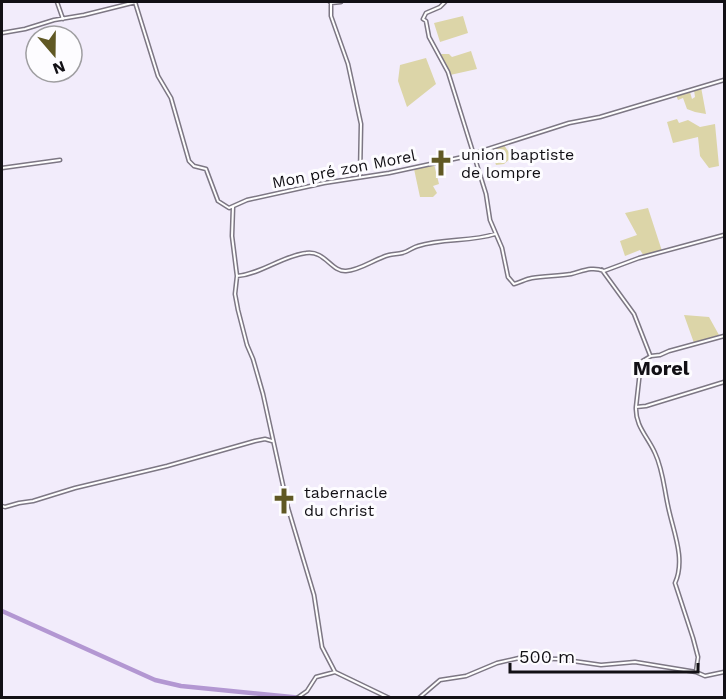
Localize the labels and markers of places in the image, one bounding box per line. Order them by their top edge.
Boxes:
place label: union baptiste de lompre [461,145,574,182]
church icon: union baptiste de lompre [426,148,456,178]
place label: tabernacle du christ [304,483,388,520]
church icon: tabernacle du christ [269,486,299,516]

